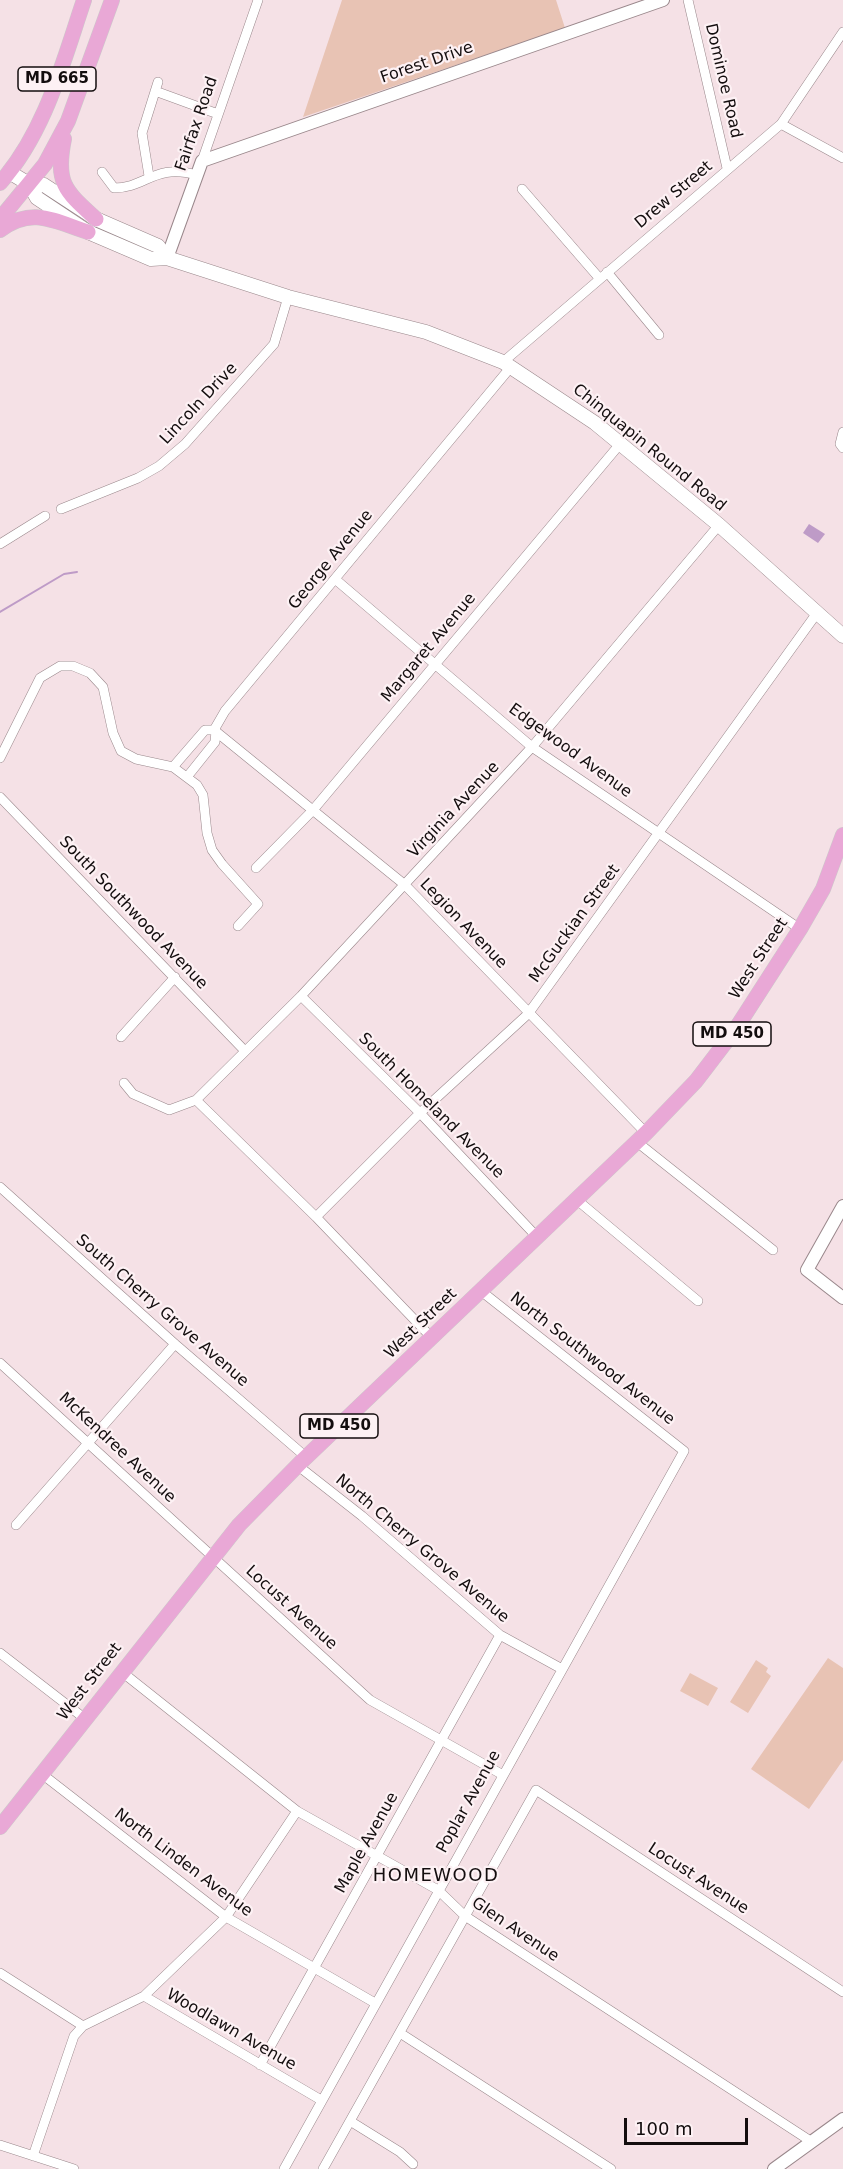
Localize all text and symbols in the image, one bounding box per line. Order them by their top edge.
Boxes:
street label: Dominoe Road [700,22,746,140]
street label: Forest Drive [378,38,476,88]
road number: MD 665 [18,67,96,91]
street label: Fairfax Road [172,74,222,174]
street label: Drew Street [631,157,717,233]
street label: Lincoln Drive [156,359,242,449]
street label: Chinquapin Round Road [568,380,730,516]
street label: George Avenue [285,506,377,614]
street label: Margaret Avenue [378,589,480,707]
street label: Edgewood Avenue [505,700,635,802]
street label: Virginia Avenue [404,758,504,862]
street label: South Southwood Avenue [55,832,211,994]
street label: McGuckian Street [526,861,624,987]
street label: Legion Avenue [415,875,511,973]
street label: West Street [726,915,792,1003]
road number: MD 450 [693,1022,771,1046]
street label: South Homeland Avenue [354,1029,508,1183]
street label: South Cherry Grove Avenue [72,1231,252,1391]
street label: West Street [381,1285,461,1363]
street label: North Southwood Avenue [506,1289,678,1429]
street label: McKendree Avenue [55,1389,179,1507]
road number: MD 450 [300,1414,378,1438]
street label: North Cherry Grove Avenue [331,1471,513,1627]
street label: Locust Avenue [241,1562,341,1654]
street label: West Street [54,1639,126,1725]
street label: Poplar Avenue [433,1747,505,1857]
street label: Maple Avenue [331,1789,403,1897]
street label: North Linden Avenue [110,1805,256,1921]
street label: Locust Avenue [644,1839,752,1919]
district label: HOMEWOOD [373,1865,499,1887]
street label: Glen Avenue [468,1894,562,1966]
street label: Woodlawn Avenue [163,1985,299,2075]
scale bar [627,2106,752,2144]
text: 100 m [635,2118,693,2139]

